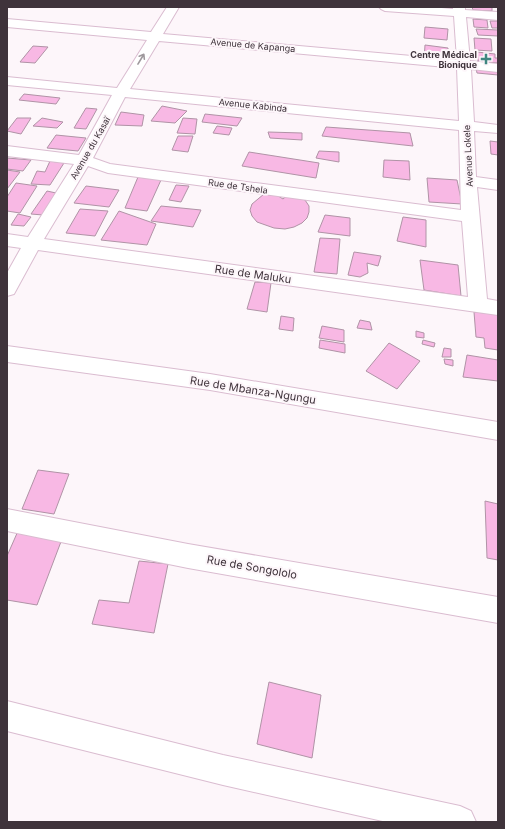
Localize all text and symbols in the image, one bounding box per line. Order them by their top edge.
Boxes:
street label: Avenue de Kapanga [210,36,296,54]
place label: Centre Médical Bionique [410,49,478,70]
one-way arrow [138,53,146,65]
marker: Centre Médical Bionique [480,53,492,65]
street label: Avenue Kabinda [218,96,288,114]
street label: Avenue du Kasaï [68,114,113,181]
street label: Avenue Lokele [461,125,475,187]
street label: Rue de Tshela [208,176,268,196]
street label: Rue de Maluku [214,262,292,286]
street label: Rue de Mbanza-Ngungu [189,373,317,407]
street label: Rue de Songololo [206,552,299,582]

